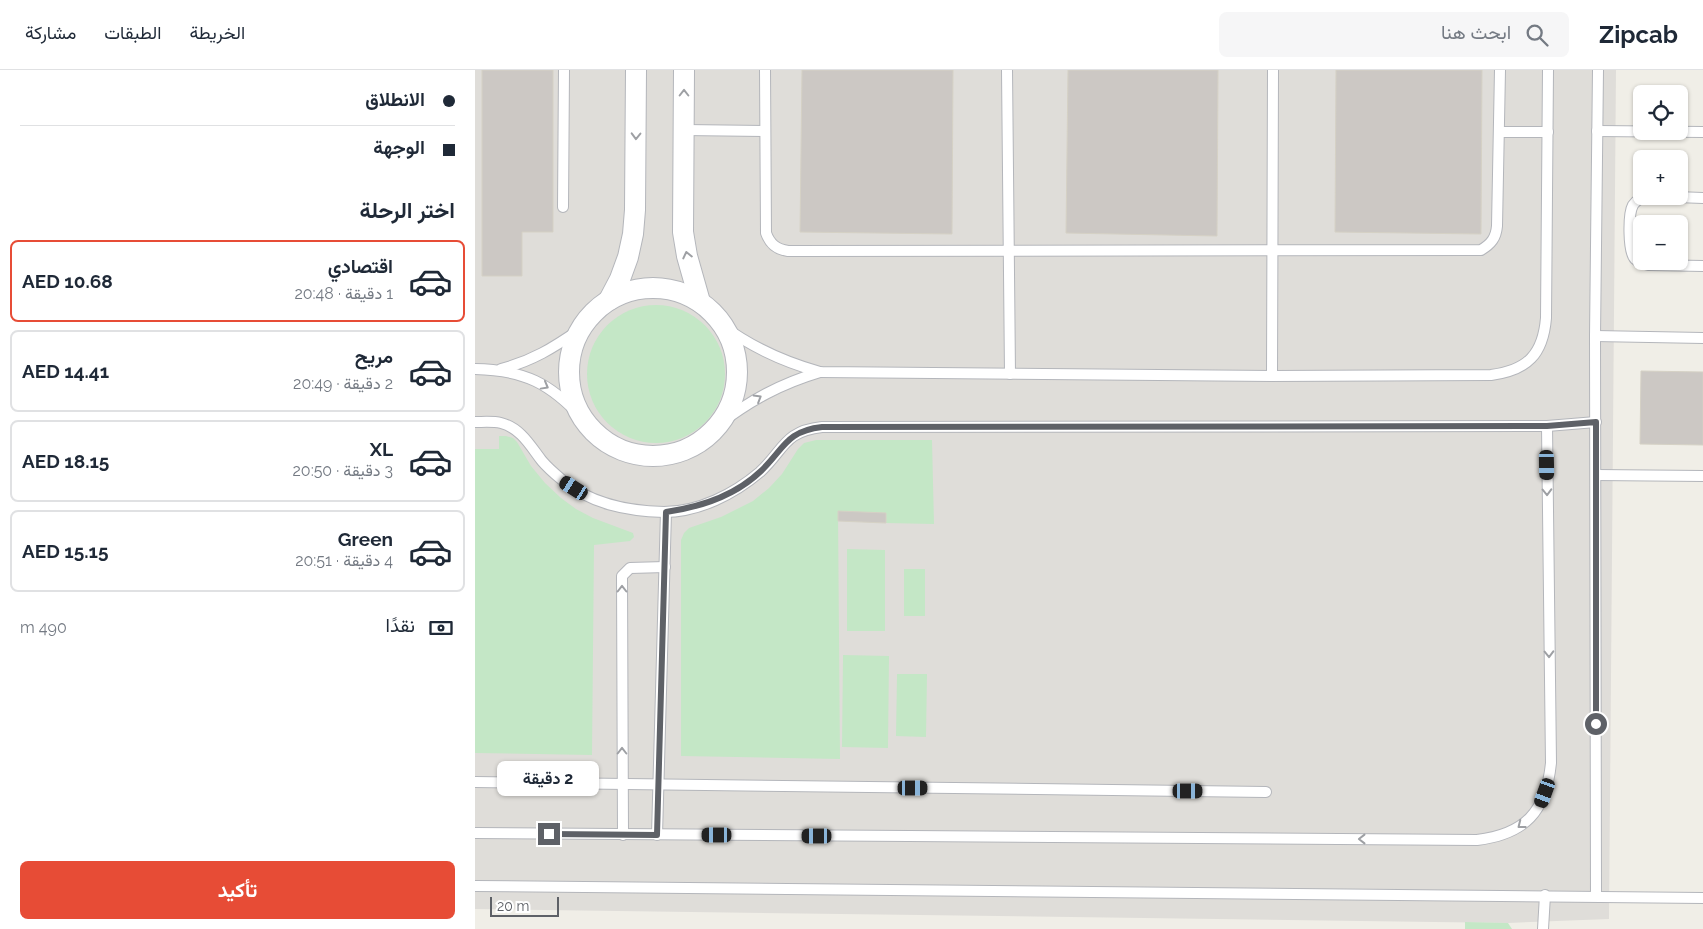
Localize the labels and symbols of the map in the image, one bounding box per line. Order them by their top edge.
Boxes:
one-way arrow [679,89,689,97]
one-way arrow [630,132,641,140]
one-way arrow [682,251,693,260]
one-way arrow [539,380,548,390]
one-way arrow [752,394,761,404]
car [1539,450,1554,480]
car [557,474,590,502]
one-way arrow [1542,488,1552,496]
one-way arrow [617,584,627,592]
one-way arrow [1544,651,1554,659]
route start [1585,713,1607,735]
one-way arrow [617,747,627,754]
callout: 2 دقيقة [498,762,600,796]
car [1532,776,1557,810]
car [898,781,928,796]
car [1173,784,1203,799]
one-way arrow [1518,819,1527,827]
route end [538,823,560,845]
car [702,828,732,843]
car [802,829,832,844]
one-way arrow [1358,834,1366,844]
scale bar [490,894,559,917]

